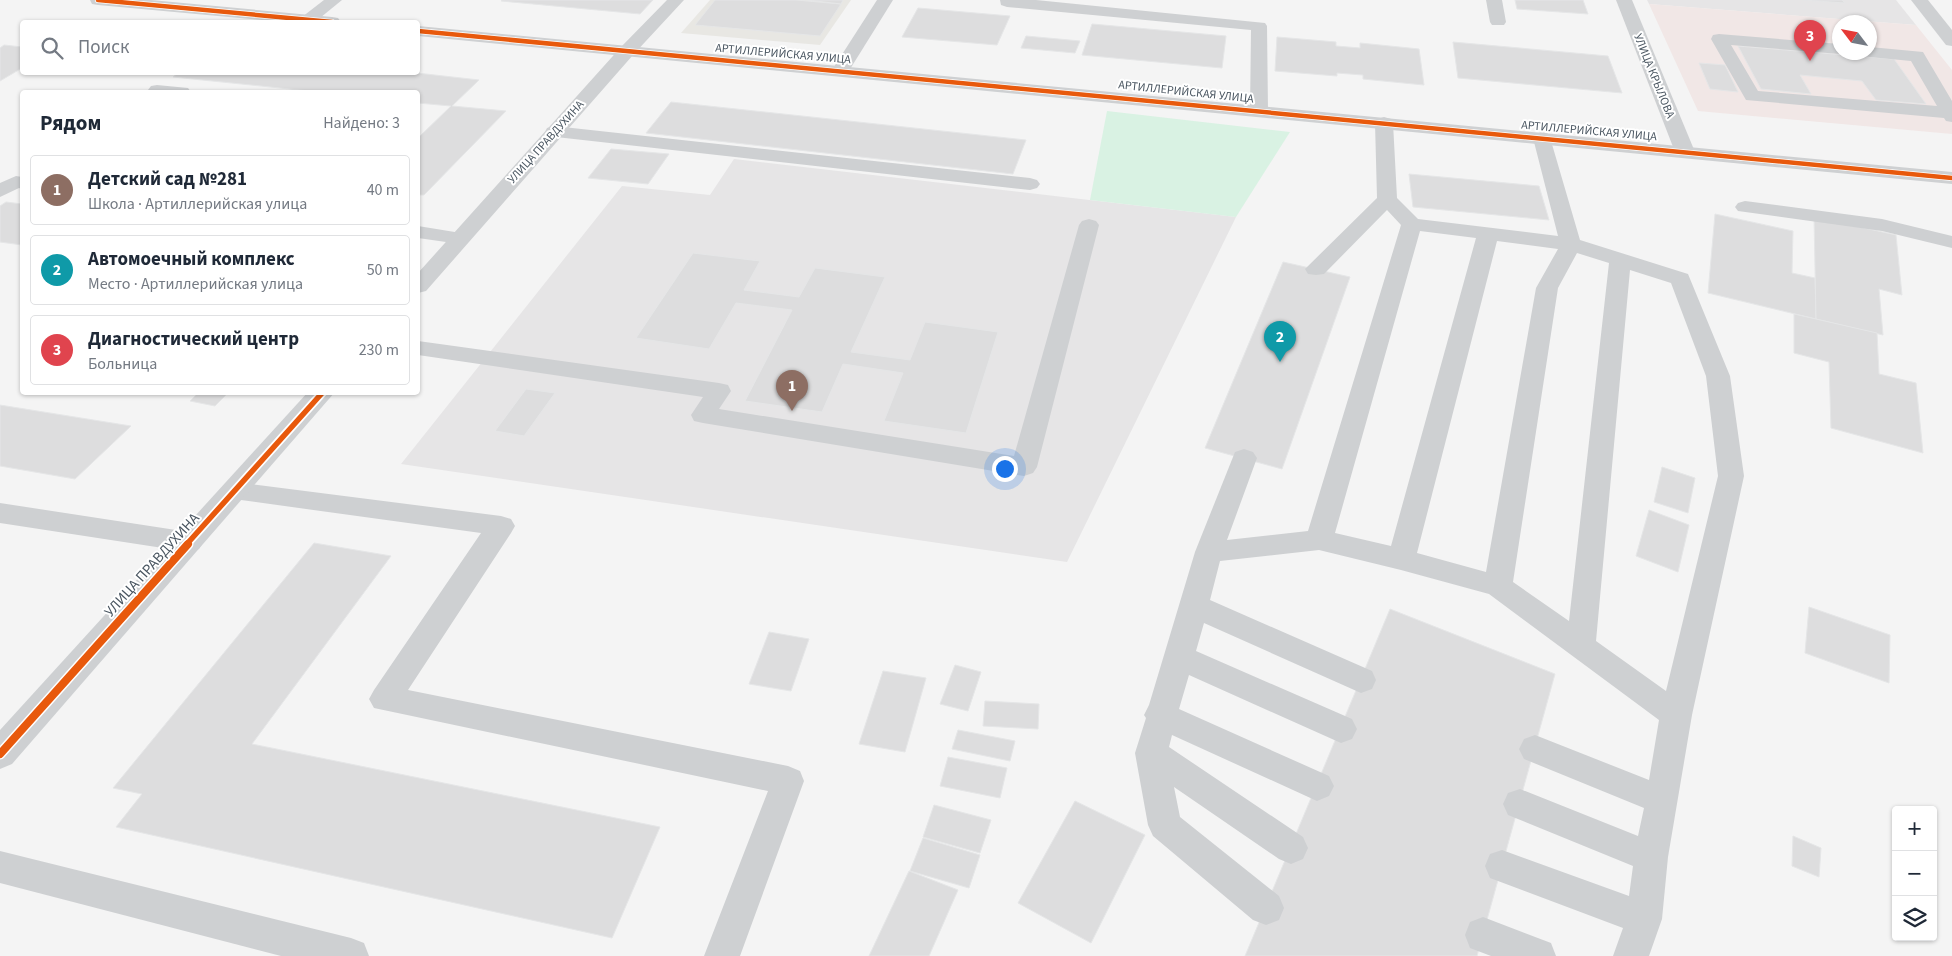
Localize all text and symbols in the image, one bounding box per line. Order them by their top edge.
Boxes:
north arrow [1832,15,1877,60]
search box [20,20,420,75]
pin: 3 [1794,20,1826,61]
street label: УЛИЦА КРЫЛОВА [1629,31,1679,121]
icon: search [38,34,66,62]
text: Поиск [78,34,129,61]
street label: АРТИЛЛЕРИЙСКАЯ УЛИЦА [714,40,852,68]
street label: АРТИЛЛЕРИЙСКАЯ УЛИЦА [1117,76,1255,108]
street label: УЛИЦА ПРАВДУХИНА [504,96,588,187]
text: Рядом [40,108,101,138]
text: Найдено: 3 [323,112,400,134]
street label: АРТИЛЛЕРИЙСКАЯ УЛИЦА [1520,117,1658,145]
text: Детский сад №281 [88,166,247,193]
text: 1 [53,179,61,201]
text: 40 m [367,179,399,201]
text: Школа · Артиллерийская улица [88,193,307,215]
text: Автомоечный комплекс [88,246,295,273]
text: 2 [53,259,61,281]
text: 50 m [367,259,399,281]
text: Место · Артиллерийская улица [88,273,303,295]
pin: 2 [1264,321,1296,362]
text: Диагностический центр [88,326,299,353]
text: 3 [53,339,61,361]
text: 230 m [359,339,399,361]
text: Больница [88,353,157,375]
pin: 1 [776,370,808,411]
your location [992,456,1018,482]
street label: УЛИЦА ПРАВДУХИНА [99,508,205,622]
map controls [1892,806,1937,941]
button: + [1892,806,1937,851]
button: − [1892,851,1937,896]
button: layers [1892,896,1937,941]

